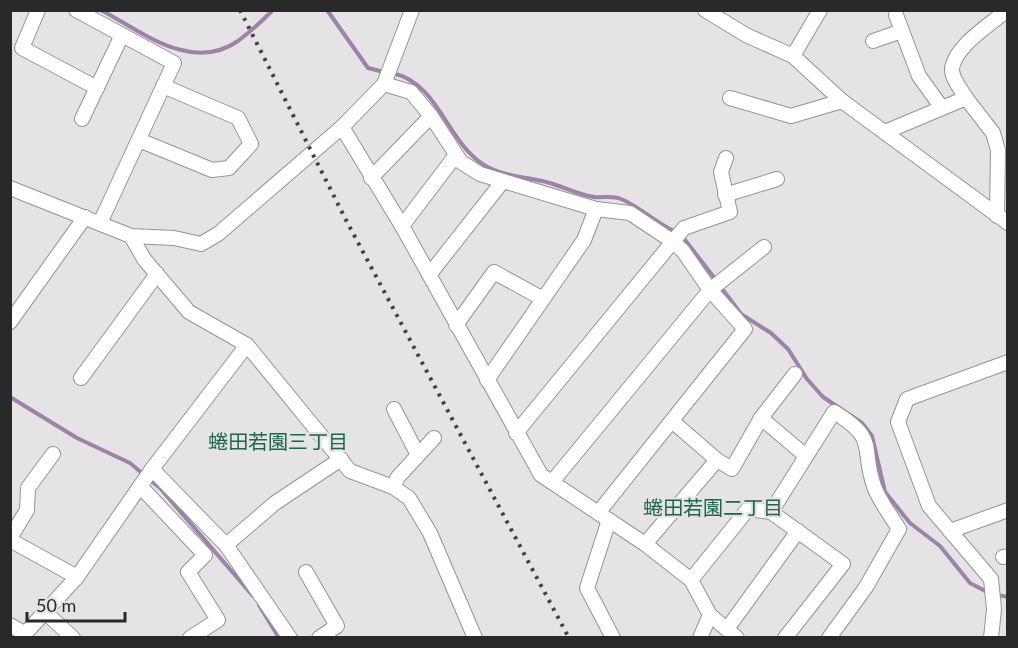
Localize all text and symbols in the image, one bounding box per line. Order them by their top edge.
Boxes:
district label: 蜷田若園三丁目 [208,429,348,453]
district label: 蜷田若園二丁目 [643,495,783,519]
scale bar [27,585,124,623]
text: 50 m [36,594,76,616]

